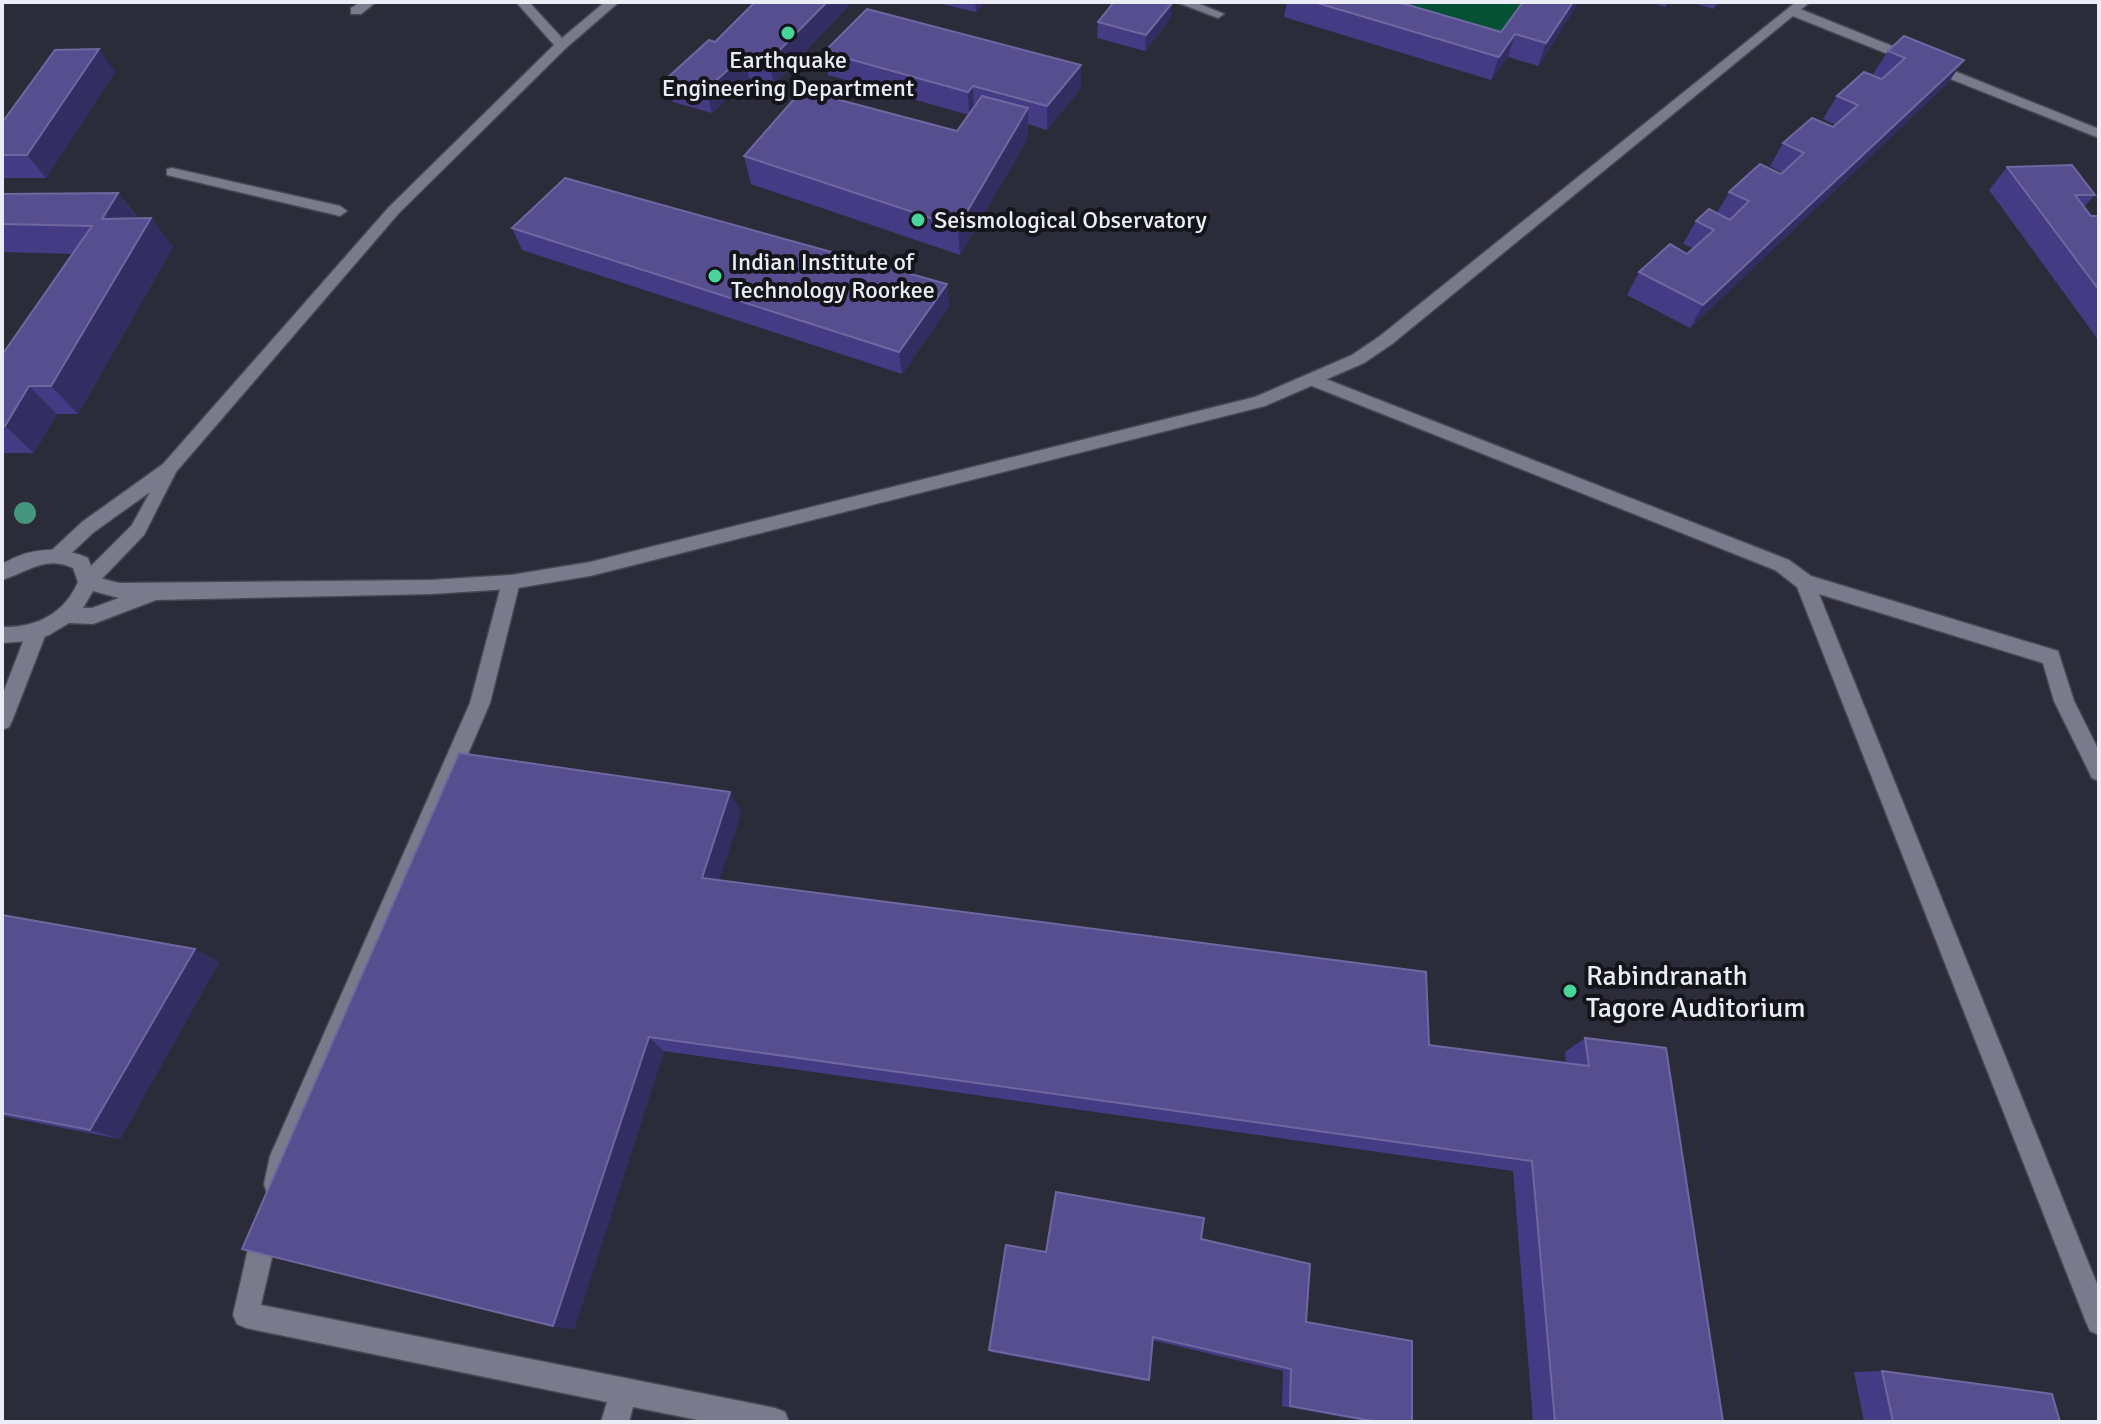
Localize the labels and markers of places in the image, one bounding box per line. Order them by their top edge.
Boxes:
marker: Earthquake Engineering Department [779,24,797,42]
place label: Earthquake Engineering Department [662,45,914,103]
place label: Seismological Observatory [934,205,1207,235]
marker: Seismological Observatory [909,211,927,229]
place label: Indian Institute of Technology Roorkee [731,247,935,305]
marker: Indian Institute of Technology Roorkee [706,267,724,285]
place label: Rabindranath Tagore Auditorium [1586,959,1806,1025]
marker: Rabindranath Tagore Auditorium [1561,982,1579,1000]

